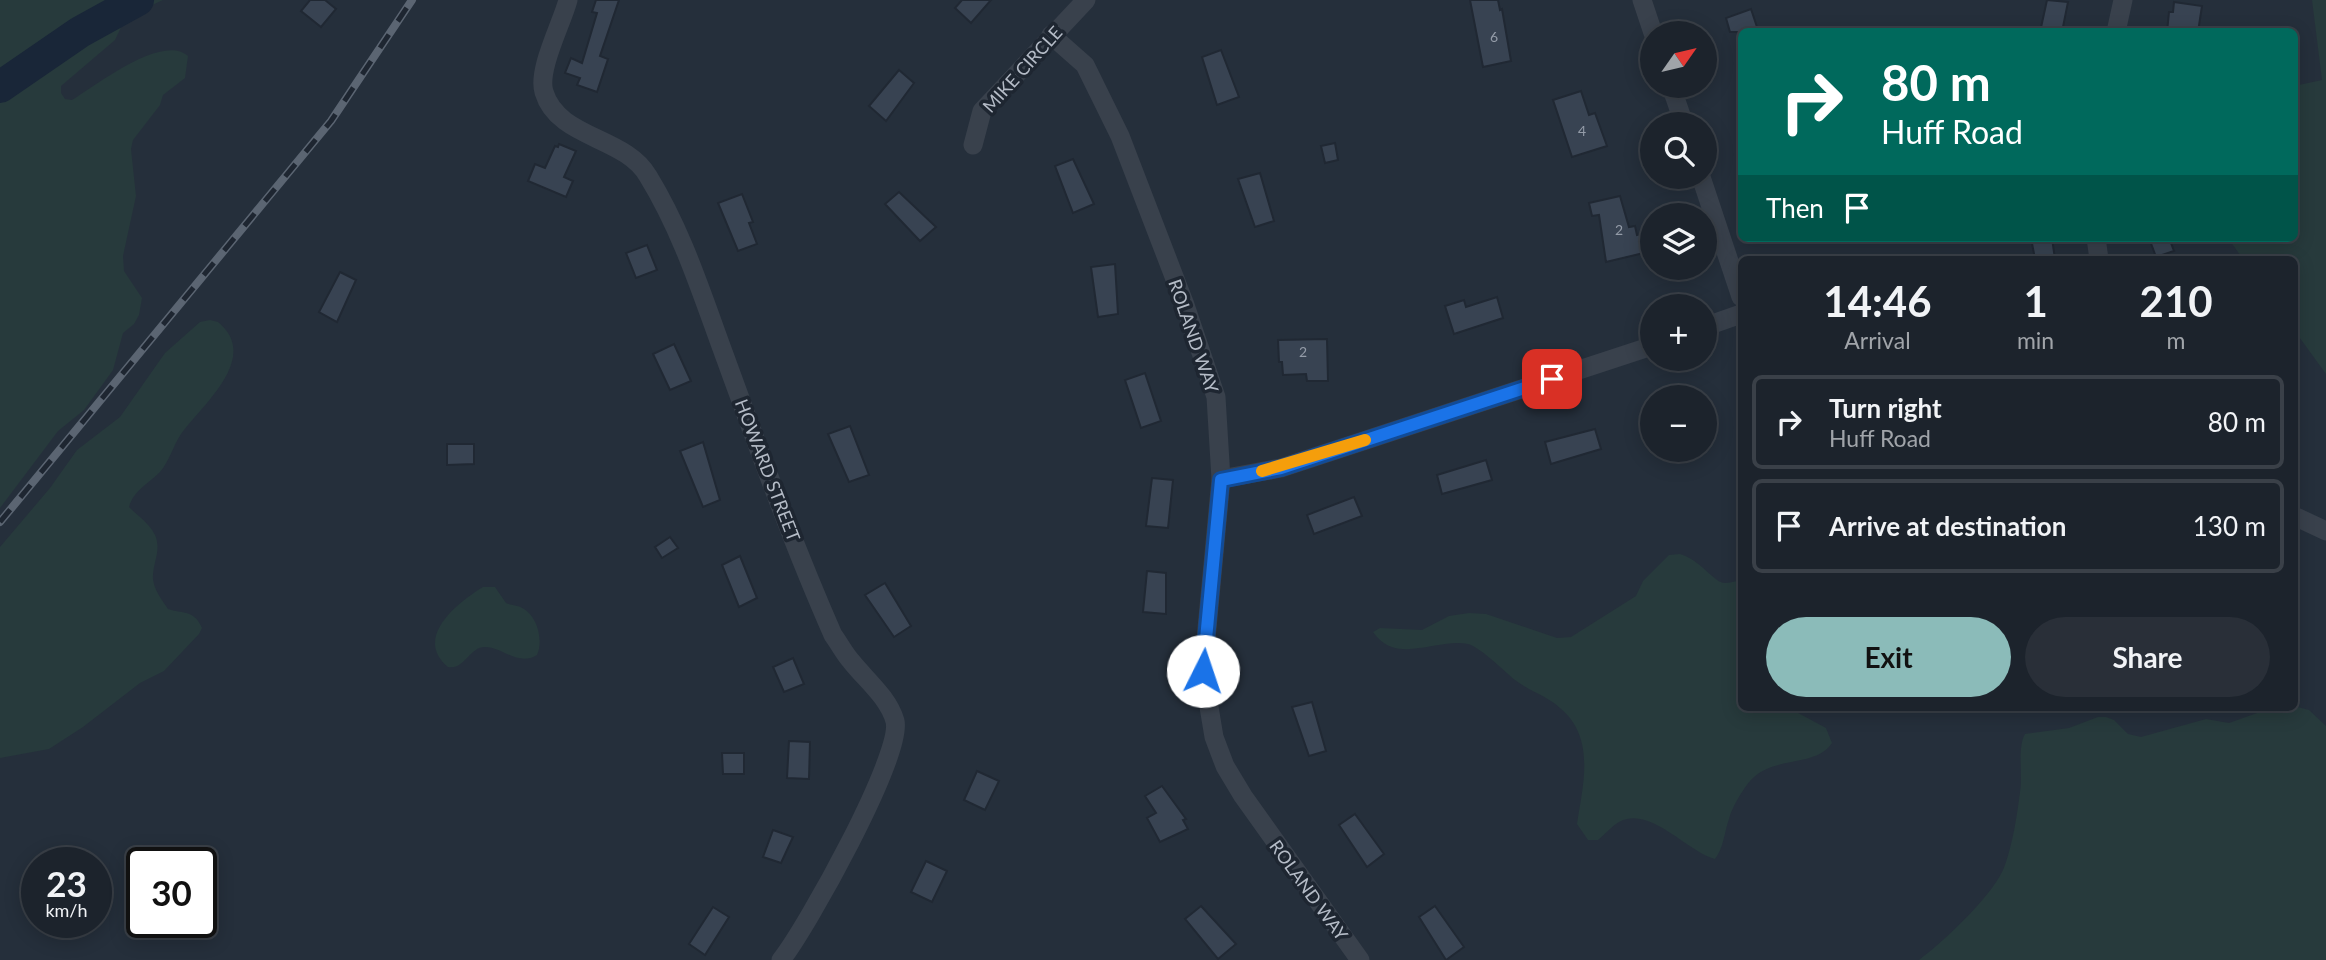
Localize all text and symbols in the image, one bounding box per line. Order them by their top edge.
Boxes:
street label: MIKE CIRCLE [978,21,1066,117]
north arrow [1640,21,1717,98]
map controls [1640,21,1717,462]
house number: 6 [1490,28,1498,45]
text: 80 m [1881,53,1991,111]
icon: right [1766,56,1857,147]
button: search [1640,112,1717,189]
text: Huff Road [1881,112,2023,151]
house number: 4 [1578,122,1586,139]
icon: arrive [1838,189,1876,227]
text: Then [1766,192,1824,224]
button: layers [1640,203,1717,280]
house number: 2 [1615,221,1623,238]
street label: ROLAND WAY [1164,276,1224,396]
text: 14:46 [1823,276,1932,326]
text: 1 [2023,276,2048,326]
text: 210 [2140,276,2213,326]
button: + [1640,294,1717,371]
text: Arrival [1844,326,1911,354]
text: min [2017,326,2054,354]
text: m [2167,326,2186,354]
house number: 2 [1299,343,1307,360]
pin [1522,349,1582,409]
icon: arrive [1533,360,1571,398]
button: − [1640,385,1717,462]
text: Turn right [1829,392,1942,424]
street label: HOWARD STREET [731,396,805,545]
icon: right [1770,403,1808,441]
text: 80 m [2208,406,2266,438]
text: Huff Road [1829,424,1931,452]
icon: arrive [1770,507,1808,545]
text: Arrive at destination [1829,510,2066,542]
text: 130 m [2193,510,2266,542]
button: Exit [1766,617,2011,697]
button: Share [2025,617,2270,697]
position arrow [1166,634,1240,708]
street label: ROLAND WAY [1265,835,1353,945]
speed limit sign: 30 [126,847,217,938]
text: 23 [46,862,87,904]
text: km/h [45,899,88,921]

